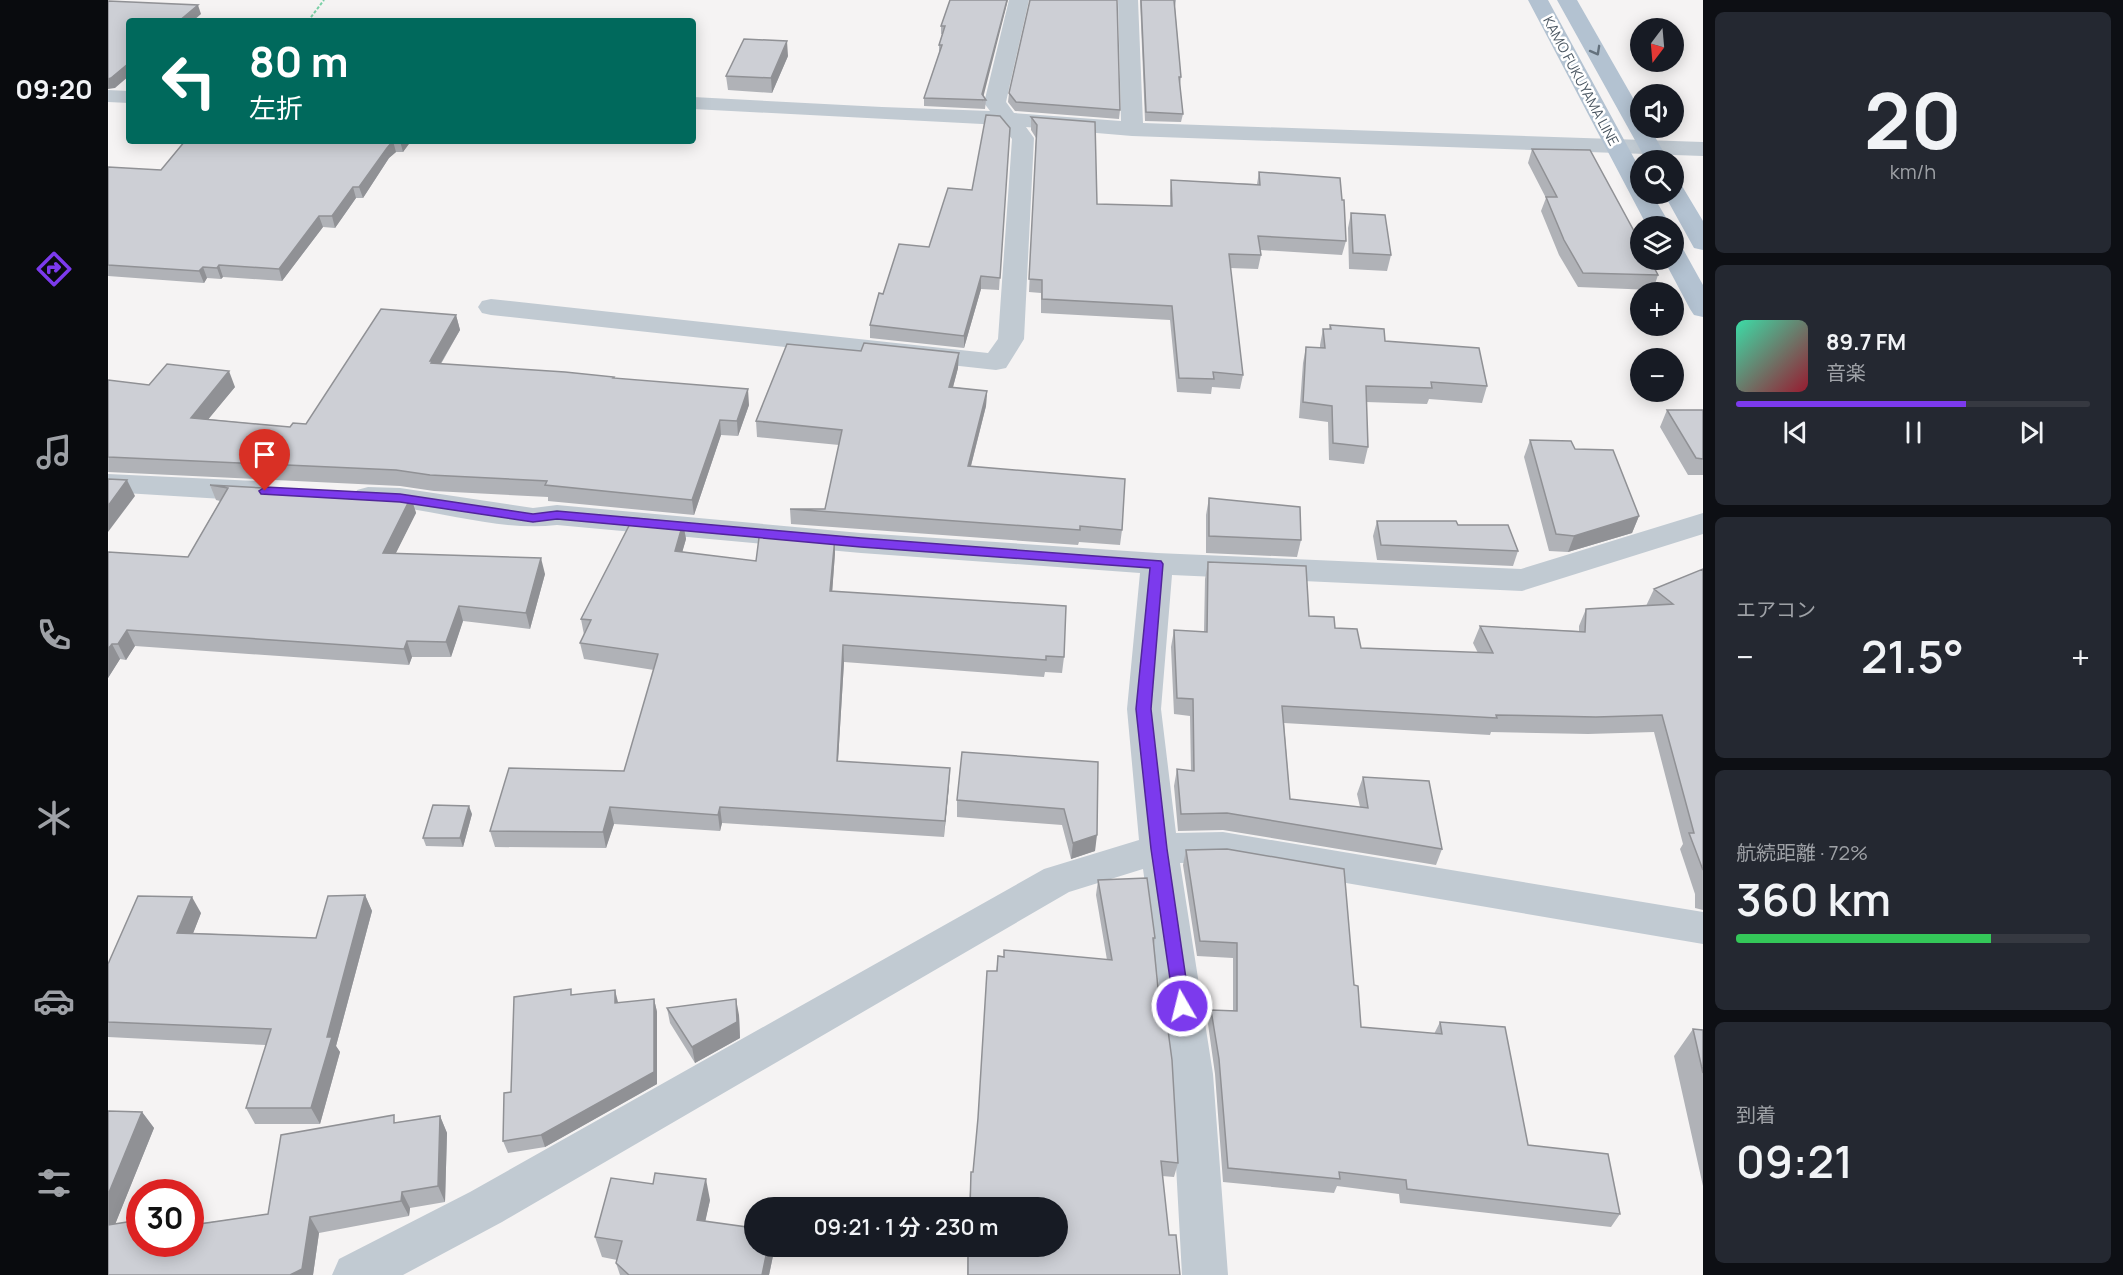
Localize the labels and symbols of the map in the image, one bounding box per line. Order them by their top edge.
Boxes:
street label: KAMO FUKUYAMA LINE [1539,13,1624,149]
north arrow [1630,18,1684,72]
one-way arrow [1589,45,1600,55]
pin [239,429,290,491]
position arrow [1150,974,1214,1038]
speed limit sign: 30 [126,1179,204,1257]

